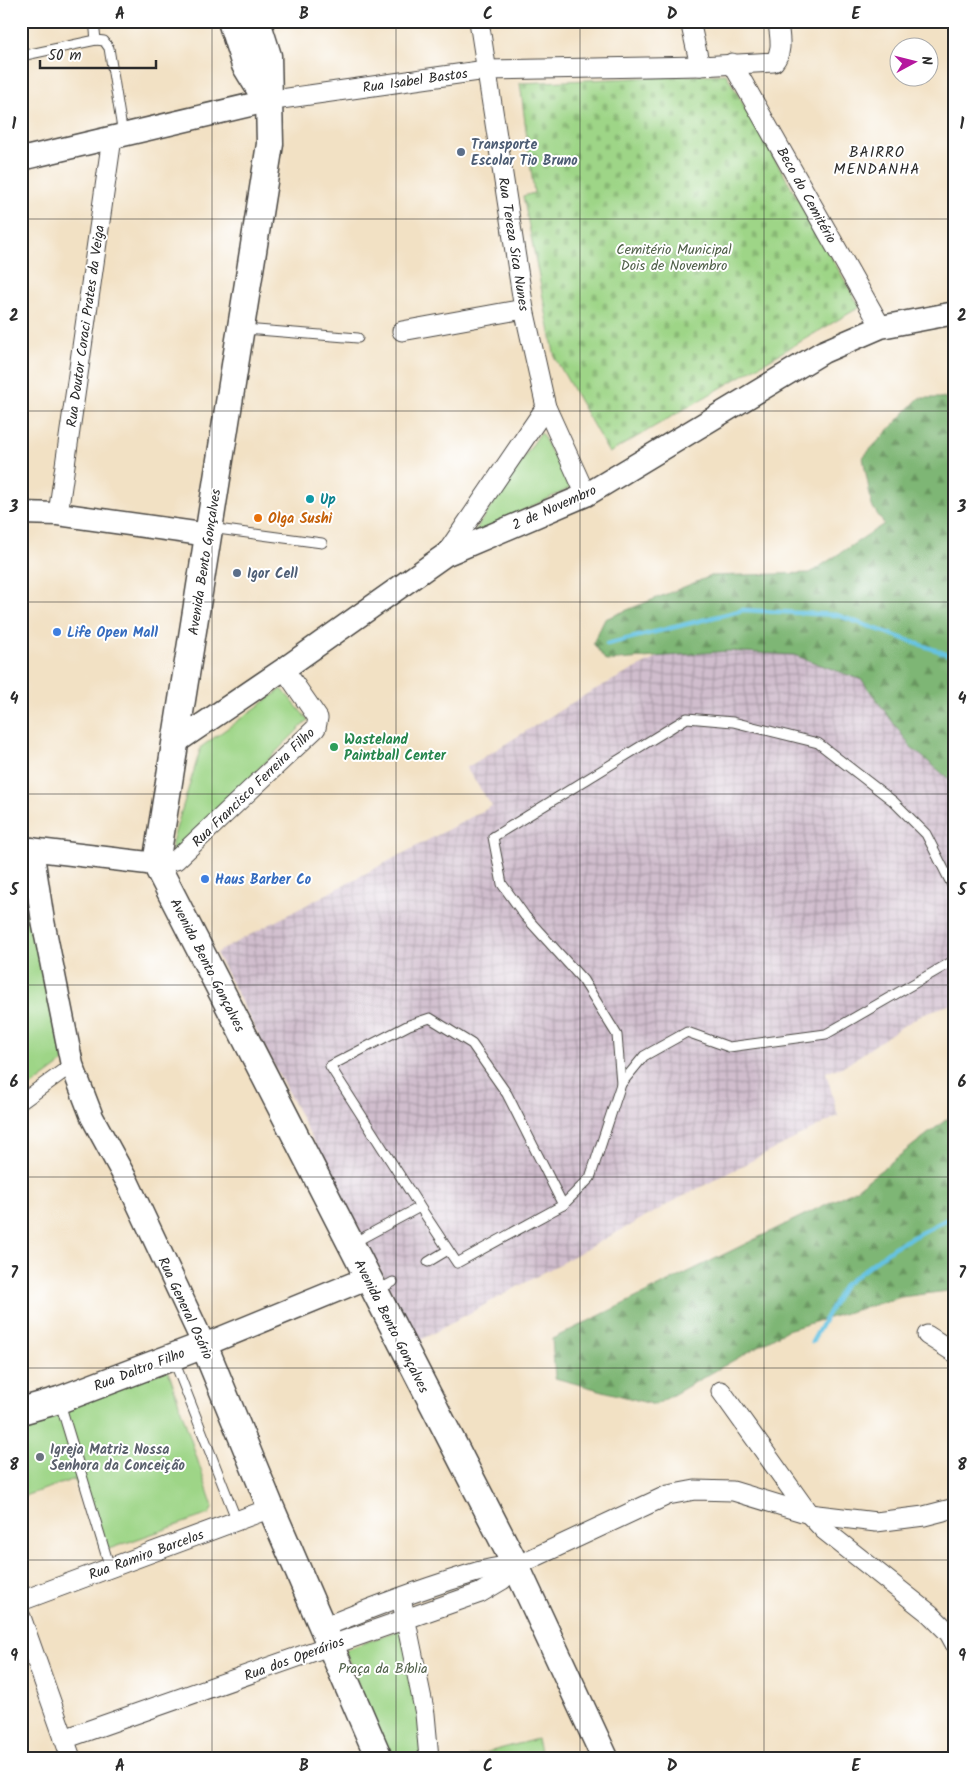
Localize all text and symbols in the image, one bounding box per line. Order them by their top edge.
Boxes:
text: A [115,2,125,27]
text: B [299,2,309,27]
text: C [483,2,493,27]
text: D [667,2,678,27]
text: E [852,2,862,27]
scale bar [40,38,156,70]
north arrow [888,38,938,88]
text: 50 m [48,44,82,68]
text: N [914,55,937,66]
street label: Rua Isabel Bastos [361,63,469,99]
text: 1 [12,112,17,137]
text: 1 [960,112,965,137]
place label: Transporte Escolar Tio Bruno [471,134,578,172]
district label: BAIRRO MENDANHA [834,141,920,182]
street label: Beco do Cemitério [770,143,842,248]
marker: Transporte Escolar Tio Bruno [455,146,467,158]
street label: Rua Tereza Sica Nunes [492,176,534,313]
street label: Rua Doutor Coraci Prates da Veiga [61,224,111,429]
park label: Cemitério Municipal Dois de Novembro [616,239,732,277]
text: 2 [9,304,19,329]
text: 2 [957,304,967,329]
street label: 2 de Novembro [509,480,600,536]
street label: Avenida Bento Gonçalves [183,488,227,637]
place label: Up [320,489,336,511]
marker: Up [304,493,316,505]
text: 3 [9,495,19,520]
text: 3 [957,495,967,520]
place label: Olga Sushi [268,508,333,530]
marker: Olga Sushi [252,512,264,524]
place label: Igor Cell [247,563,298,585]
marker: Igor Cell [231,567,243,579]
place label: Life Open Mall [67,622,158,644]
marker: Life Open Mall [51,626,63,638]
text: 4 [10,687,19,712]
text: 4 [958,687,967,712]
street label: Rua Francisco Ferreira Filho [187,723,320,853]
place label: Wasteland Paintball Center [344,729,447,767]
marker: Wasteland Paintball Center [328,741,340,753]
place label: Haus Barber Co [215,869,312,891]
marker: Haus Barber Co [199,873,211,885]
text: 5 [9,878,20,903]
text: 5 [957,878,968,903]
street label: Avenida Bento Gonçalves [164,895,250,1036]
text: 6 [10,1070,19,1095]
text: 6 [958,1070,967,1095]
street label: Rua General Osório [152,1253,219,1363]
street label: Avenida Bento Gonçalves [348,1256,434,1397]
text: 7 [10,1261,18,1286]
text: 7 [958,1261,966,1286]
street label: Rua Daltro Filho [91,1342,188,1397]
place label: Igreja Matriz Nossa Senhora da Conceição [50,1439,186,1477]
marker: Igreja Matriz Nossa Senhora da Conceição [34,1451,46,1463]
text: 8 [9,1453,19,1478]
text: 8 [957,1453,967,1478]
street label: Rua Ramiro Barcelos [86,1524,207,1586]
street label: Rua dos Operários [241,1631,348,1687]
text: 9 [10,1644,18,1669]
text: 9 [958,1644,966,1669]
park label: Praça da Bíblia [338,1658,428,1680]
text: A [115,1754,125,1779]
text: B [299,1754,309,1779]
text: C [483,1754,493,1779]
text: D [667,1754,678,1779]
text: E [852,1754,862,1779]

